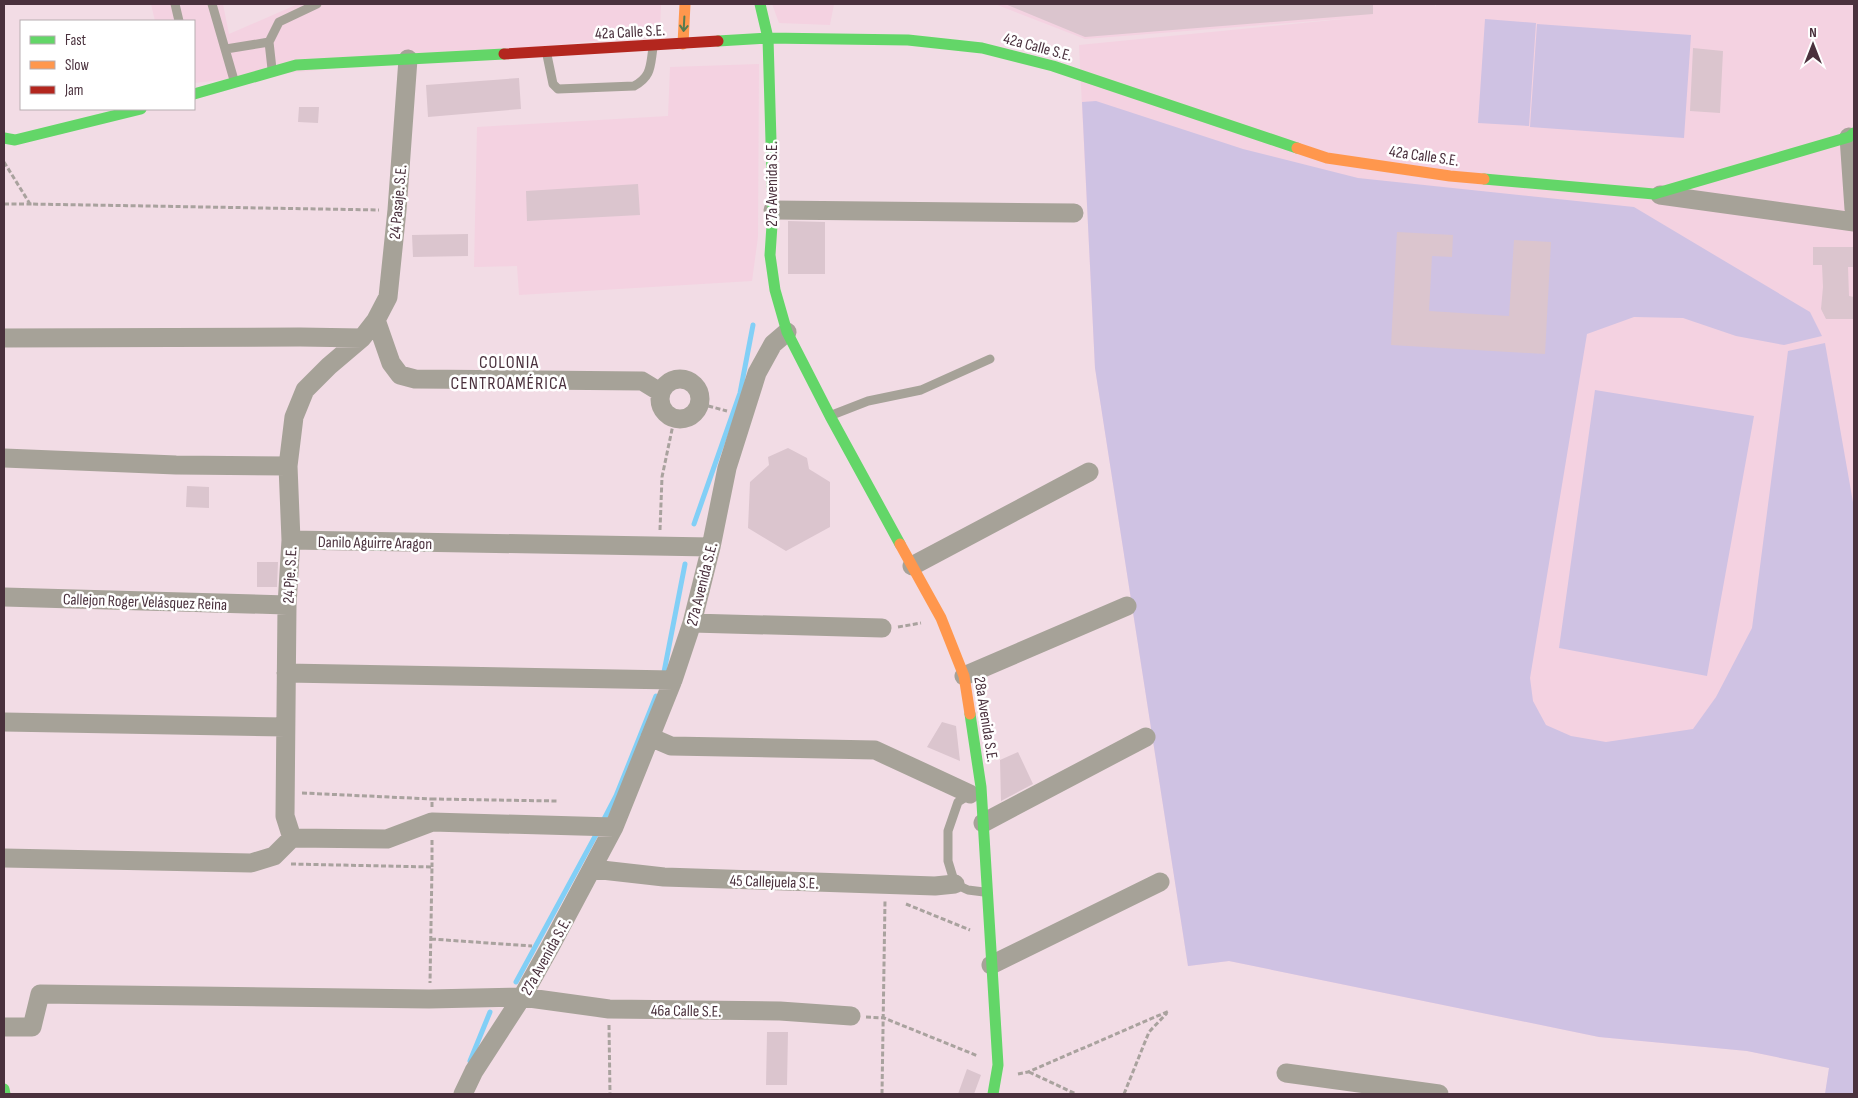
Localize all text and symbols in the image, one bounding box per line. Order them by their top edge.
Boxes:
one-way arrow [679,16,688,32]
legend [20,20,195,110]
north arrow [1788,20,1838,70]
street label: 42a Calle S.E. [595,21,666,44]
text: N [1809,24,1817,41]
street label: 42a Calle S.E. [1001,29,1074,66]
text: Fast [65,31,87,50]
text: Slow [65,56,89,75]
text: Jam [64,81,83,100]
street label: 27a Avenida S.E. [763,141,782,227]
street label: 42a Calle S.E. [1388,142,1460,171]
street label: 24 Pasaje. S.E. [386,164,411,240]
district label: COLONIA CENTROAMÉRICA [451,352,567,394]
street label: Danilo Aguirre Aragon [318,533,432,554]
street label: 27a Avenida S.E. [683,541,722,628]
street label: 24 Pje. S.E. [280,546,301,604]
street label: Callejon Roger Velásquez Reina [63,590,227,615]
street label: 28a Avenida S.E. [969,675,1002,763]
street label: 45 Callejuela S.E. [729,871,819,894]
street label: 27a Avenida S.E. [517,915,575,999]
street label: 46a Calle S.E. [651,1001,721,1022]

